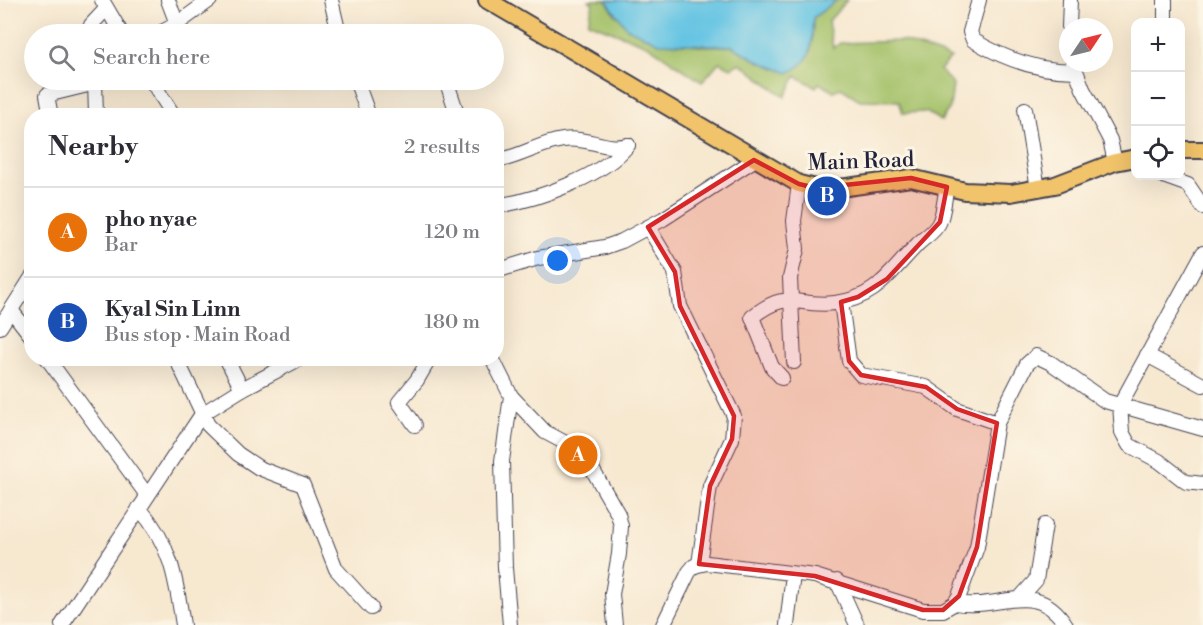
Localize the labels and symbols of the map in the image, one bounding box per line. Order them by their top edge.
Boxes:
north arrow [1059,18,1113,72]
street label: Main Road [807,146,915,177]
pin: B [808,174,846,218]
your location [543,246,572,275]
pin: A [558,432,598,478]

